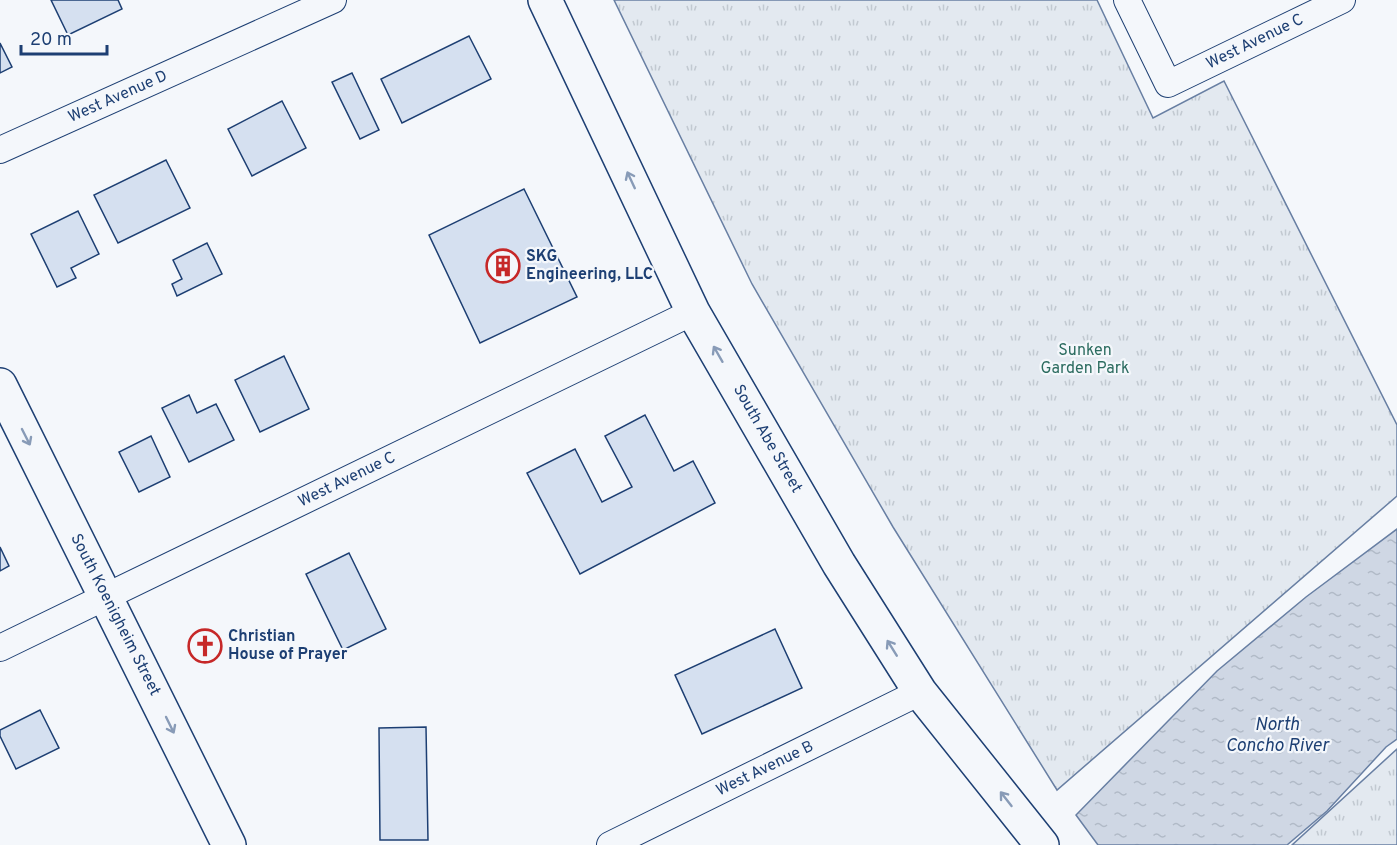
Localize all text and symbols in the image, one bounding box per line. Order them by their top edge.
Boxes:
street label: West Avenue C [1203,10,1307,74]
scale bar [21,18,106,56]
text: 20 m [30,29,72,52]
street label: West Avenue D [65,66,171,128]
one-way arrow [624,171,636,189]
place label: SKG Engineering, LLC [526,247,653,285]
building icon: SKG Engineering, LLC [485,248,521,284]
park label: Sunken Garden Park [1040,341,1130,379]
one-way arrow [712,346,724,363]
street label: South Abe Street [728,381,806,497]
one-way arrow [21,428,33,446]
street label: West Avenue C [295,448,399,512]
street label: South Koenigheim Street [65,531,165,699]
place label: Christian House of Prayer [228,627,348,665]
church icon: Christian House of Prayer [187,628,223,664]
one-way arrow [886,640,898,657]
water label: North Concho River [1225,714,1331,758]
one-way arrow [164,715,176,733]
street label: West Avenue B [713,737,817,801]
one-way arrow [1000,791,1013,807]

